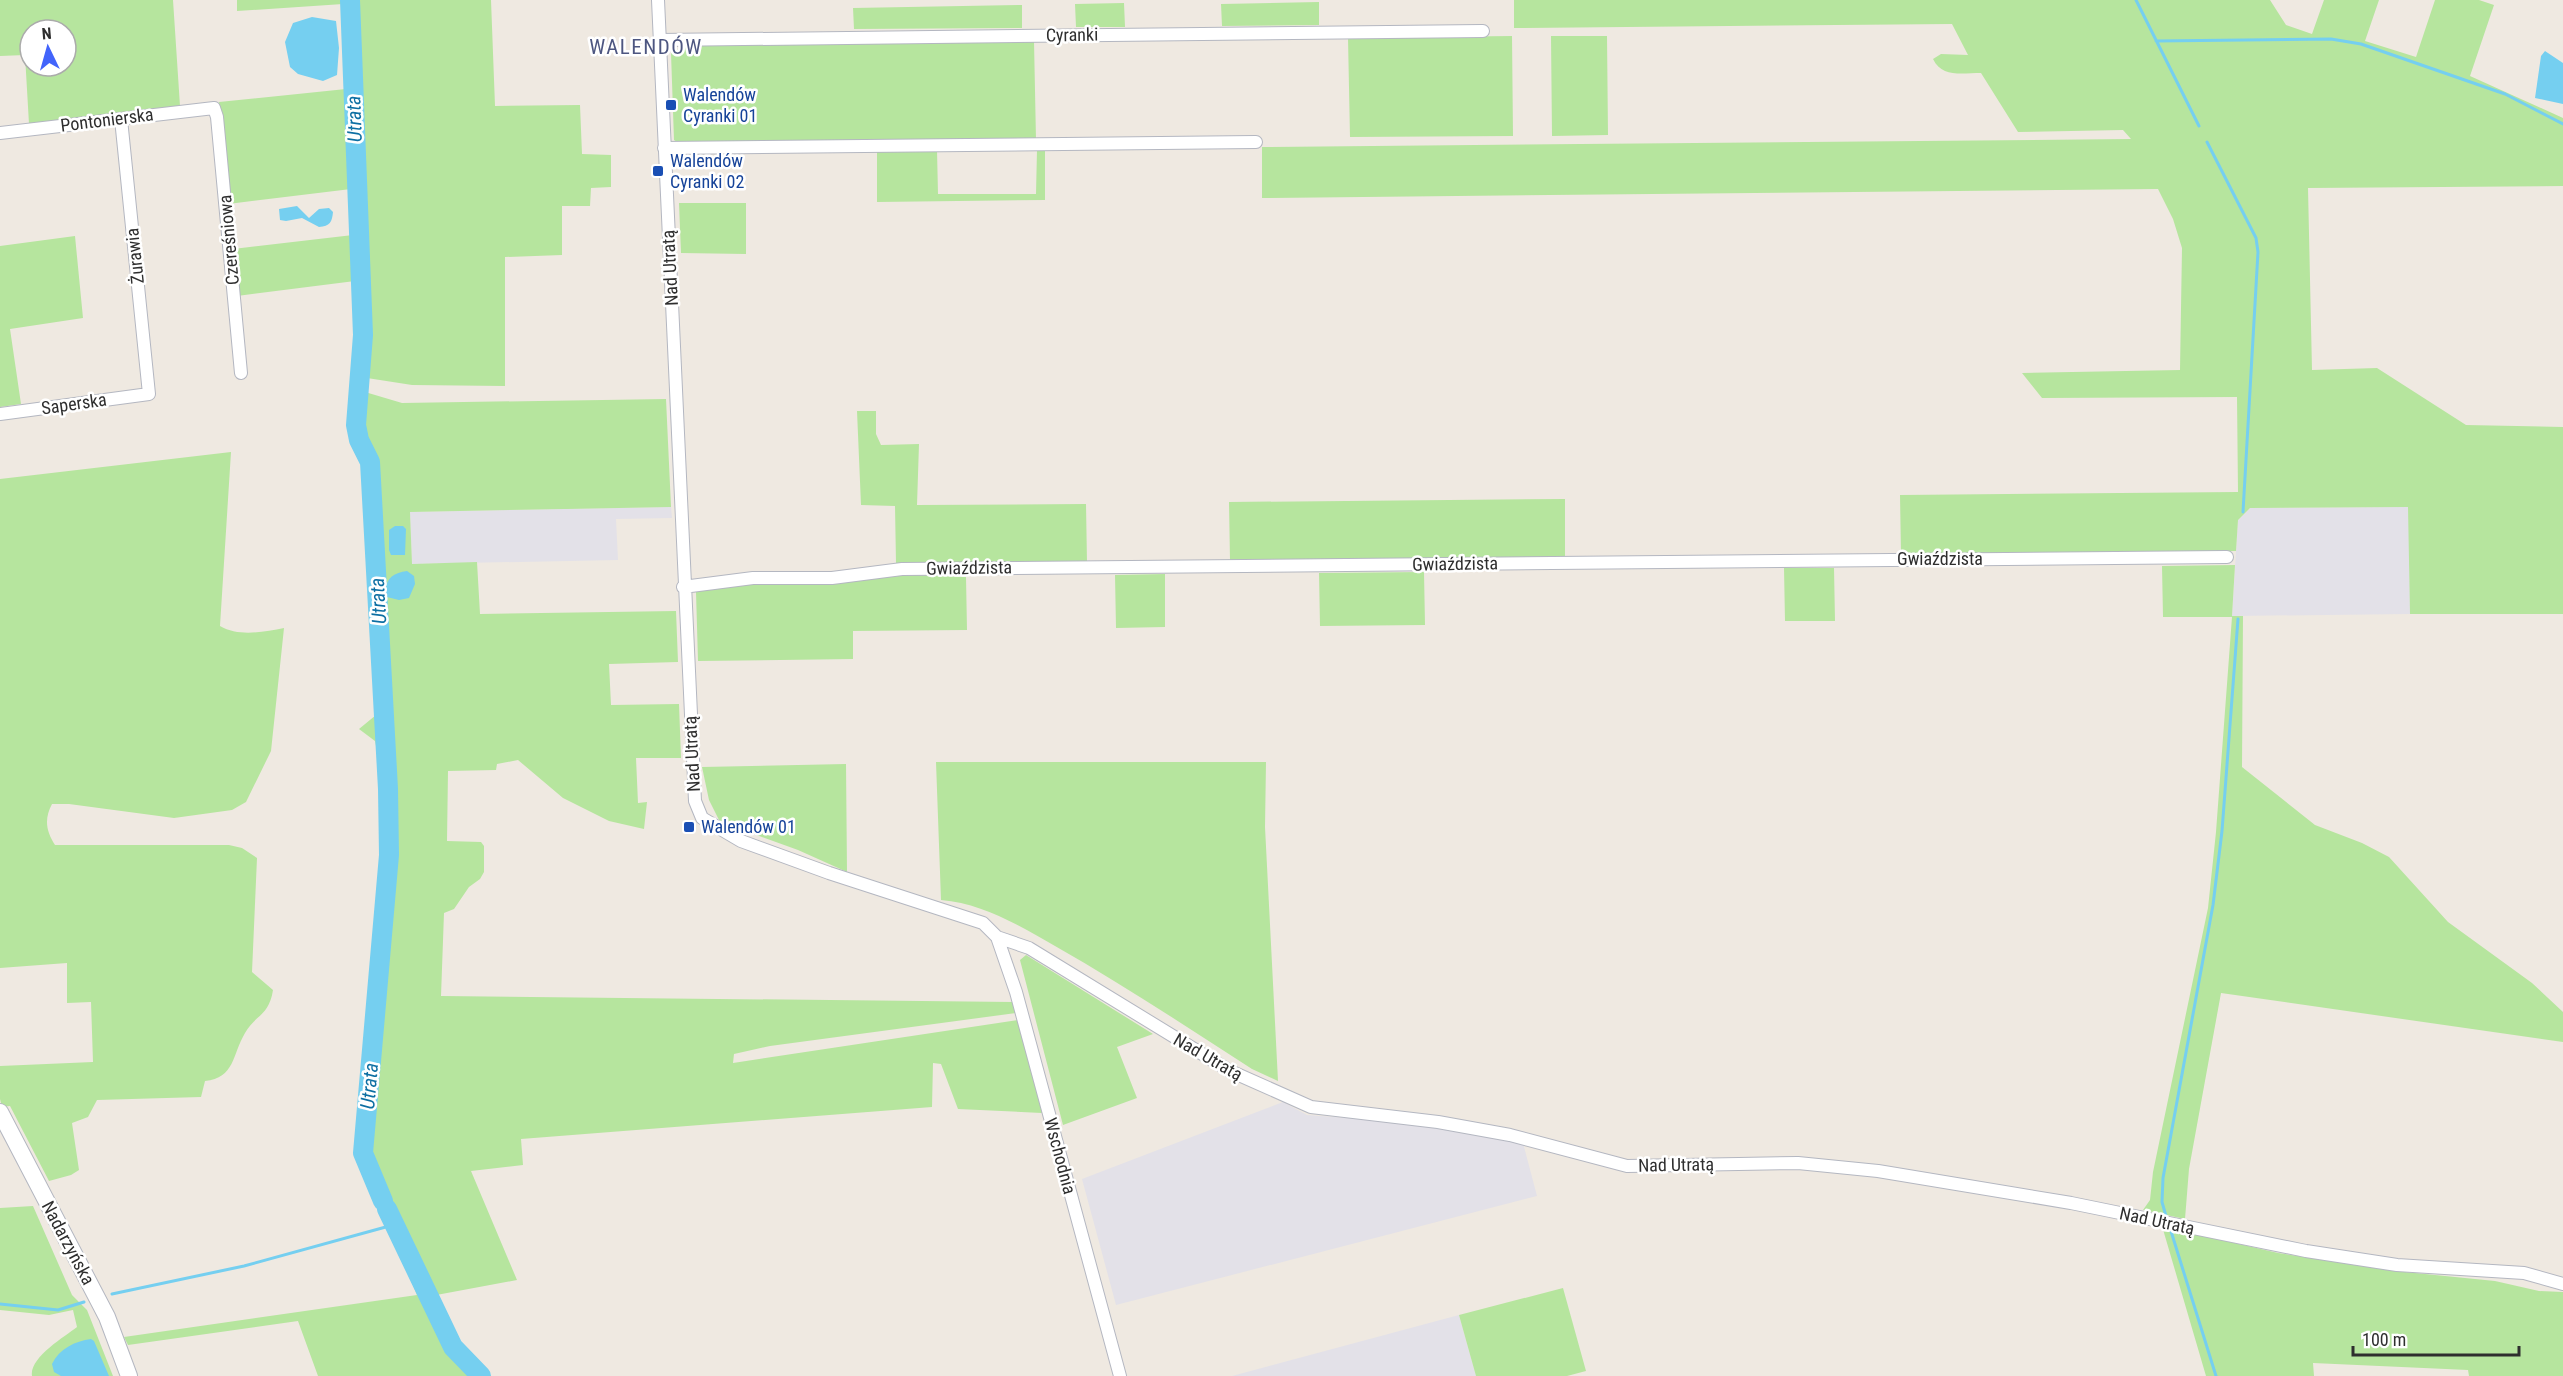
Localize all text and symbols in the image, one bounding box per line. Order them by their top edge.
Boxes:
north arrow [18,18,78,78]
text: N [41,24,52,43]
street label: Cyranki [1046,24,1098,45]
district label: WALENDÓW [589,35,703,59]
place label: Walendów Cyranki 01 [683,84,757,126]
water label: Utrata [341,95,367,143]
marker: Walendów Cyranki 01 [664,98,678,112]
street label: Pontonierska [59,103,155,136]
place label: Walendów Cyranki 02 [670,150,744,192]
marker: Walendów Cyranki 02 [651,164,665,178]
street label: Czereśniowa [214,194,243,286]
street label: Żurawia [121,227,148,285]
street label: Nad Utratą [657,230,682,307]
street label: Saperska [40,389,108,418]
street label: Gwiaździsta [1897,548,1983,569]
street label: Gwiaździsta [1412,552,1498,575]
street label: Gwiaździsta [926,556,1012,579]
water label: Utrata [365,577,391,625]
street label: Nad Utratą [679,716,704,793]
place label: Walendów 01 [701,816,796,837]
marker: Walendów 01 [682,820,696,834]
street label: Nad Utratą [1170,1028,1246,1085]
water label: Utrata [355,1062,383,1110]
street label: Wschodnia [1040,1115,1081,1196]
street label: Nad Utratą [1638,1153,1714,1176]
street label: Nadarzyńska [38,1197,99,1288]
street label: Nad Utratą [2118,1202,2196,1239]
scale bar [2353,1319,2520,1357]
text: 100 m [2362,1329,2406,1350]

